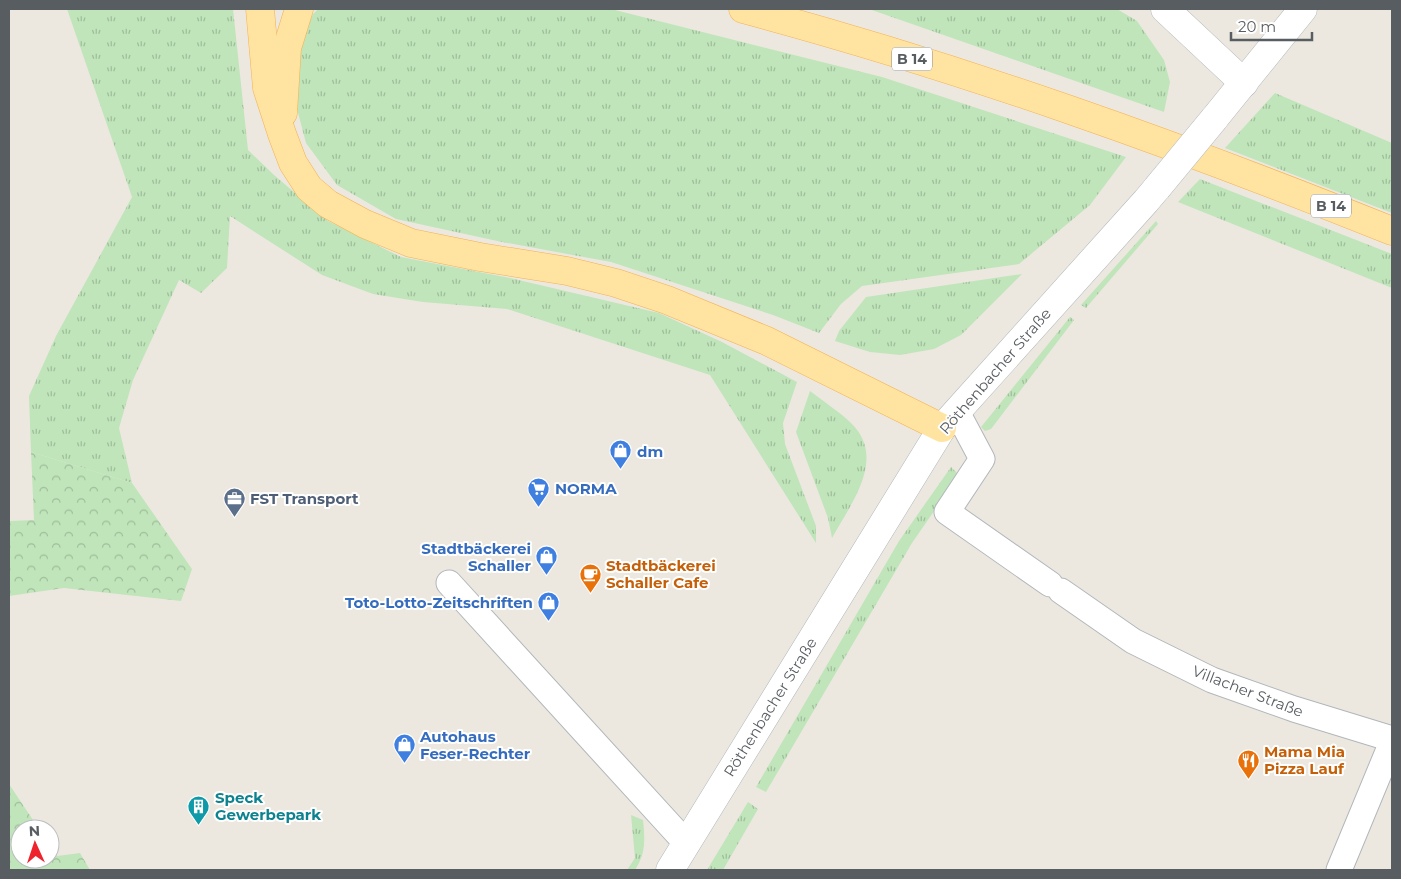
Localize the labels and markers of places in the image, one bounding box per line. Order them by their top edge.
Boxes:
shop icon: dm [609,439,633,470]
place label: dm [637,442,663,461]
supermarket icon: NORMA [527,476,551,507]
place label: NORMA [555,479,617,498]
office icon: FST Transport [222,486,246,517]
place label: FST Transport [250,489,359,508]
place label: Stadtbäckerei Schaller [421,539,532,575]
shop icon: Stadtbäckerei Schaller [535,545,559,576]
place label: Stadtbäckerei Schaller Cafe [606,556,716,592]
cafe icon: Stadtbäckerei Schaller Cafe [578,562,602,593]
shop icon: Toto-Lotto-Zeitschriften [537,590,561,621]
place label: Toto-Lotto-Zeitschriften [345,593,533,612]
place label: Autohaus Feser-Rechter [419,727,531,763]
shop icon: Autohaus Feser-Rechter [392,733,416,764]
place label: Mama Mia Pizza Lauf [1264,742,1345,778]
restaurant icon: Mama Mia Pizza Lauf [1236,748,1260,779]
place label: Speck Gewerbepark [215,788,321,824]
building icon: Speck Gewerbepark [187,794,211,825]

